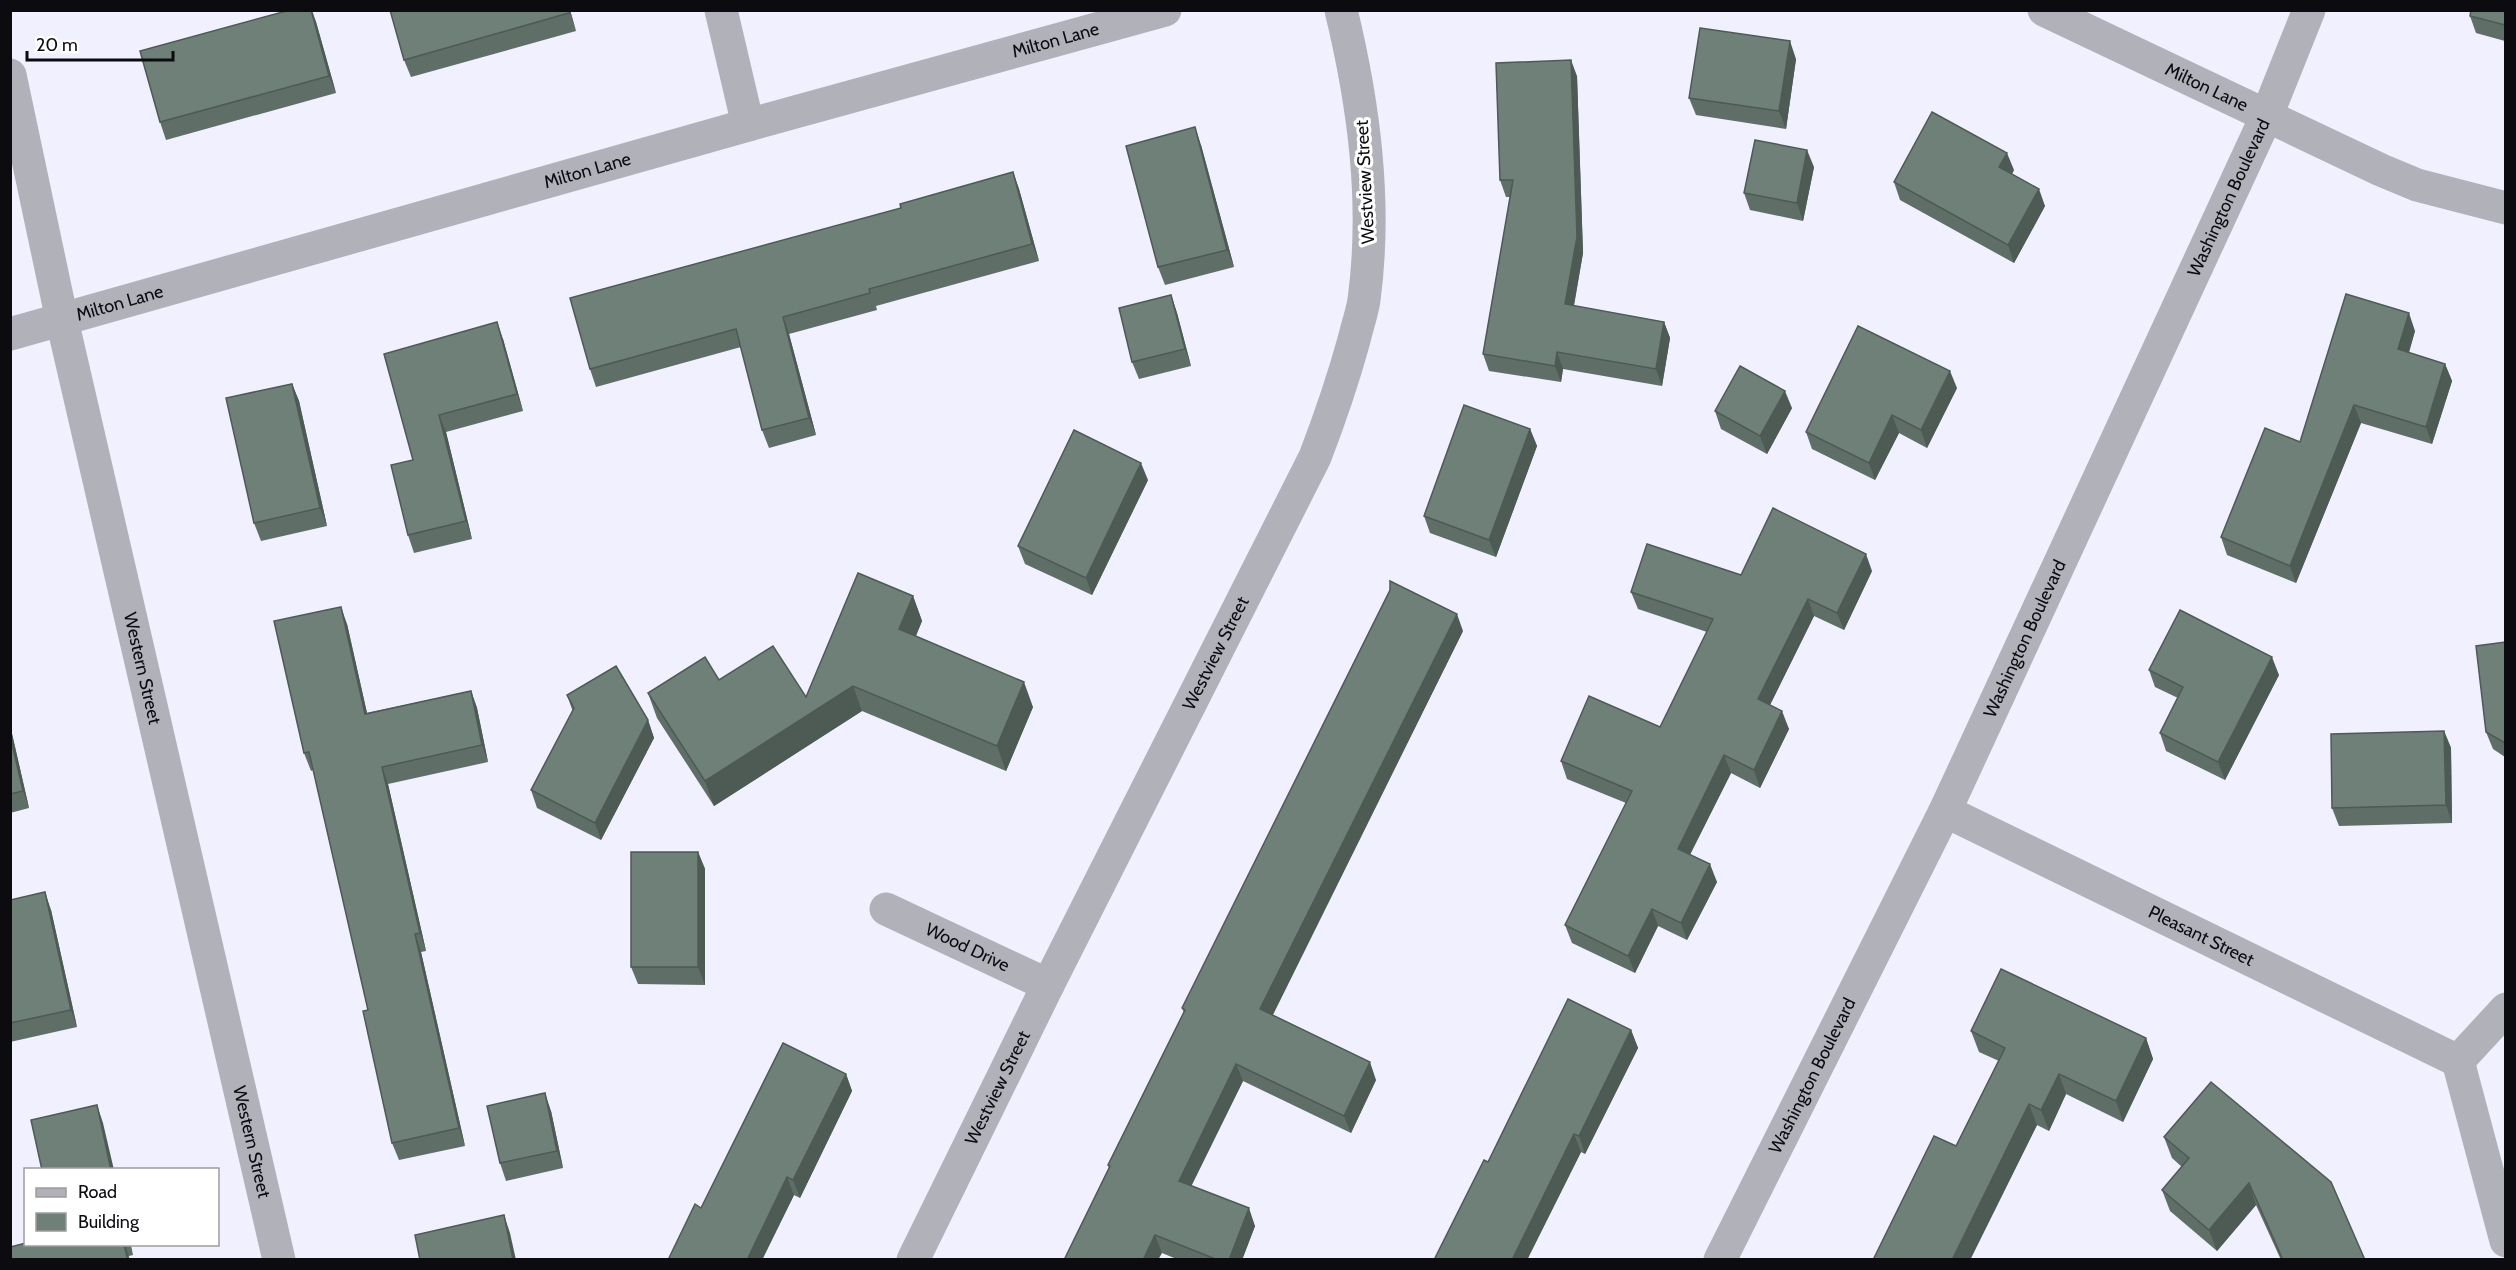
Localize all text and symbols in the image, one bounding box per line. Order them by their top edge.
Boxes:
street label: Milton Lane [1009,18,1102,63]
scale bar [27,24,172,62]
text: 20 m [36,34,78,56]
street label: Milton Lane [2161,58,2252,116]
street label: Washington Boulevard [2183,115,2275,280]
street label: Westview Street [1351,119,1379,245]
street label: Milton Lane [541,148,633,193]
street label: Milton Lane [74,280,166,326]
street label: Washington Boulevard [1979,556,2071,721]
street label: Westview Street [1178,593,1254,714]
street label: Western Street [119,610,166,727]
street label: Pleasant Street [2145,901,2258,971]
street label: Wood Drive [922,918,1013,976]
street label: Washington Boulevard [1764,994,1861,1157]
street label: Westview Street [960,1027,1035,1148]
street label: Western Street [228,1084,275,1200]
legend [24,1168,219,1246]
text: Road [78,1181,117,1203]
text: Building [78,1211,140,1233]

